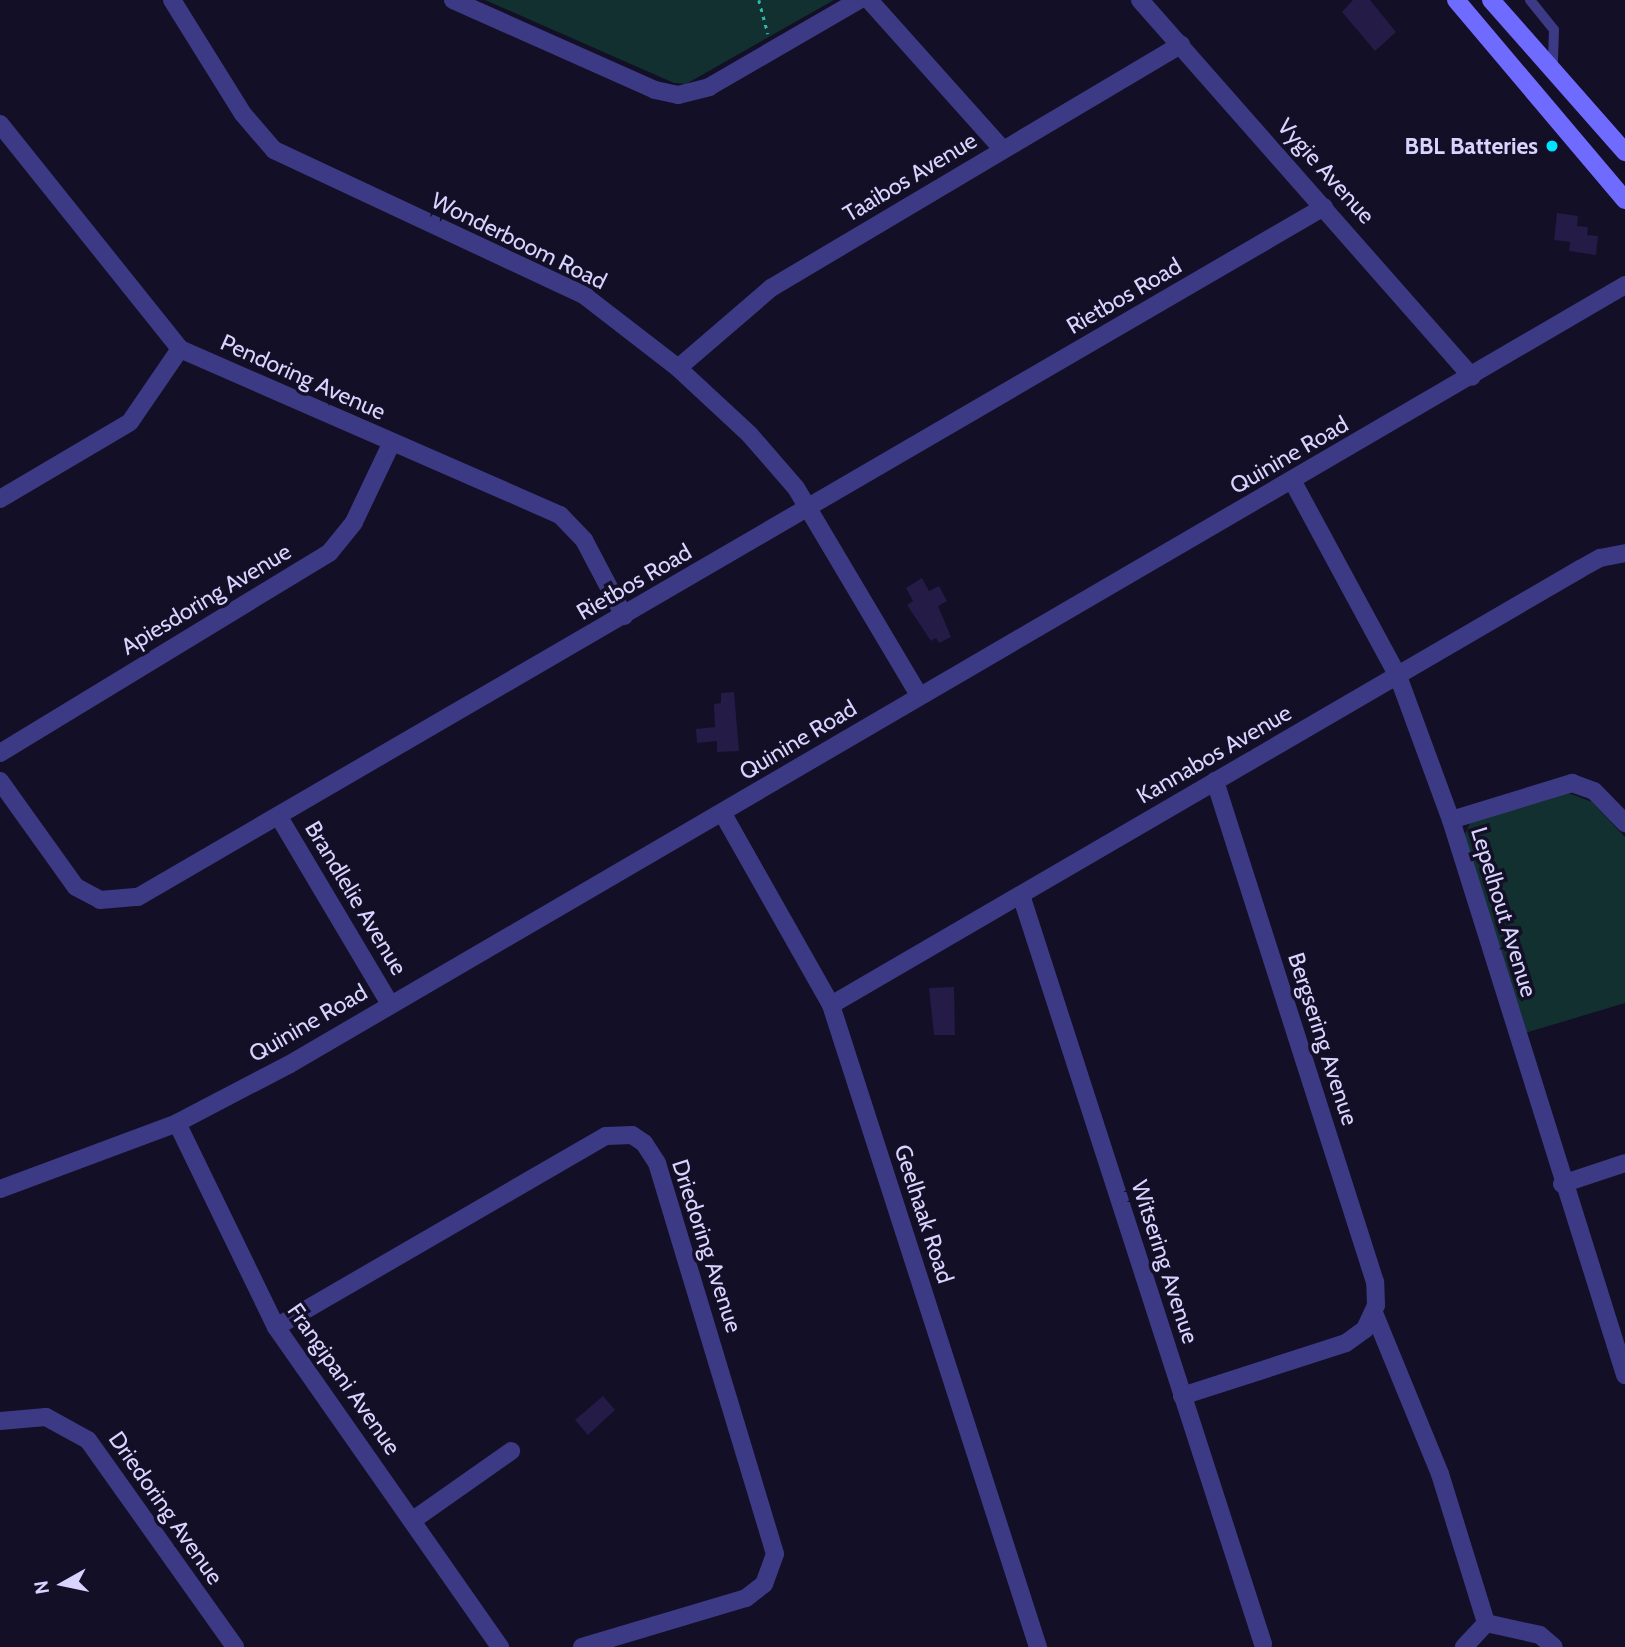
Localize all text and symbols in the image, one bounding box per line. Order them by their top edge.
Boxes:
street label: Vygie Avenue [1272,113,1380,229]
street label: Taaibos Avenue [838,126,982,228]
place label: BBL Batteries [1405,132,1538,160]
marker: BBL Batteries [1544,138,1560,154]
street label: Wonderboom Road [427,187,611,295]
street label: Rietbos Road [1062,252,1186,340]
street label: Pendoring Avenue [216,328,390,426]
street label: Quinine Road [1225,410,1353,500]
street label: Apiesdoring Avenue [116,537,296,661]
street label: Rietbos Road [572,538,696,626]
street label: Quinine Road [734,694,862,786]
street label: Kannabos Avenue [1132,699,1296,809]
street label: Brandlelie Avenue [299,816,413,980]
street label: Lepelhout Avenue [1465,824,1543,1000]
street label: Bergsering Avenue [1282,949,1364,1129]
street label: Quinine Road [244,978,372,1068]
street label: Geelhaak Road [889,1141,959,1287]
street label: Driedoring Avenue [666,1156,748,1336]
street label: Witsering Avenue [1126,1177,1204,1347]
street label: Frangipani Avenue [282,1298,406,1460]
street label: Driedoring Avenue [103,1426,229,1590]
north arrow [28,1549,98,1619]
text: N [29,1579,54,1596]

